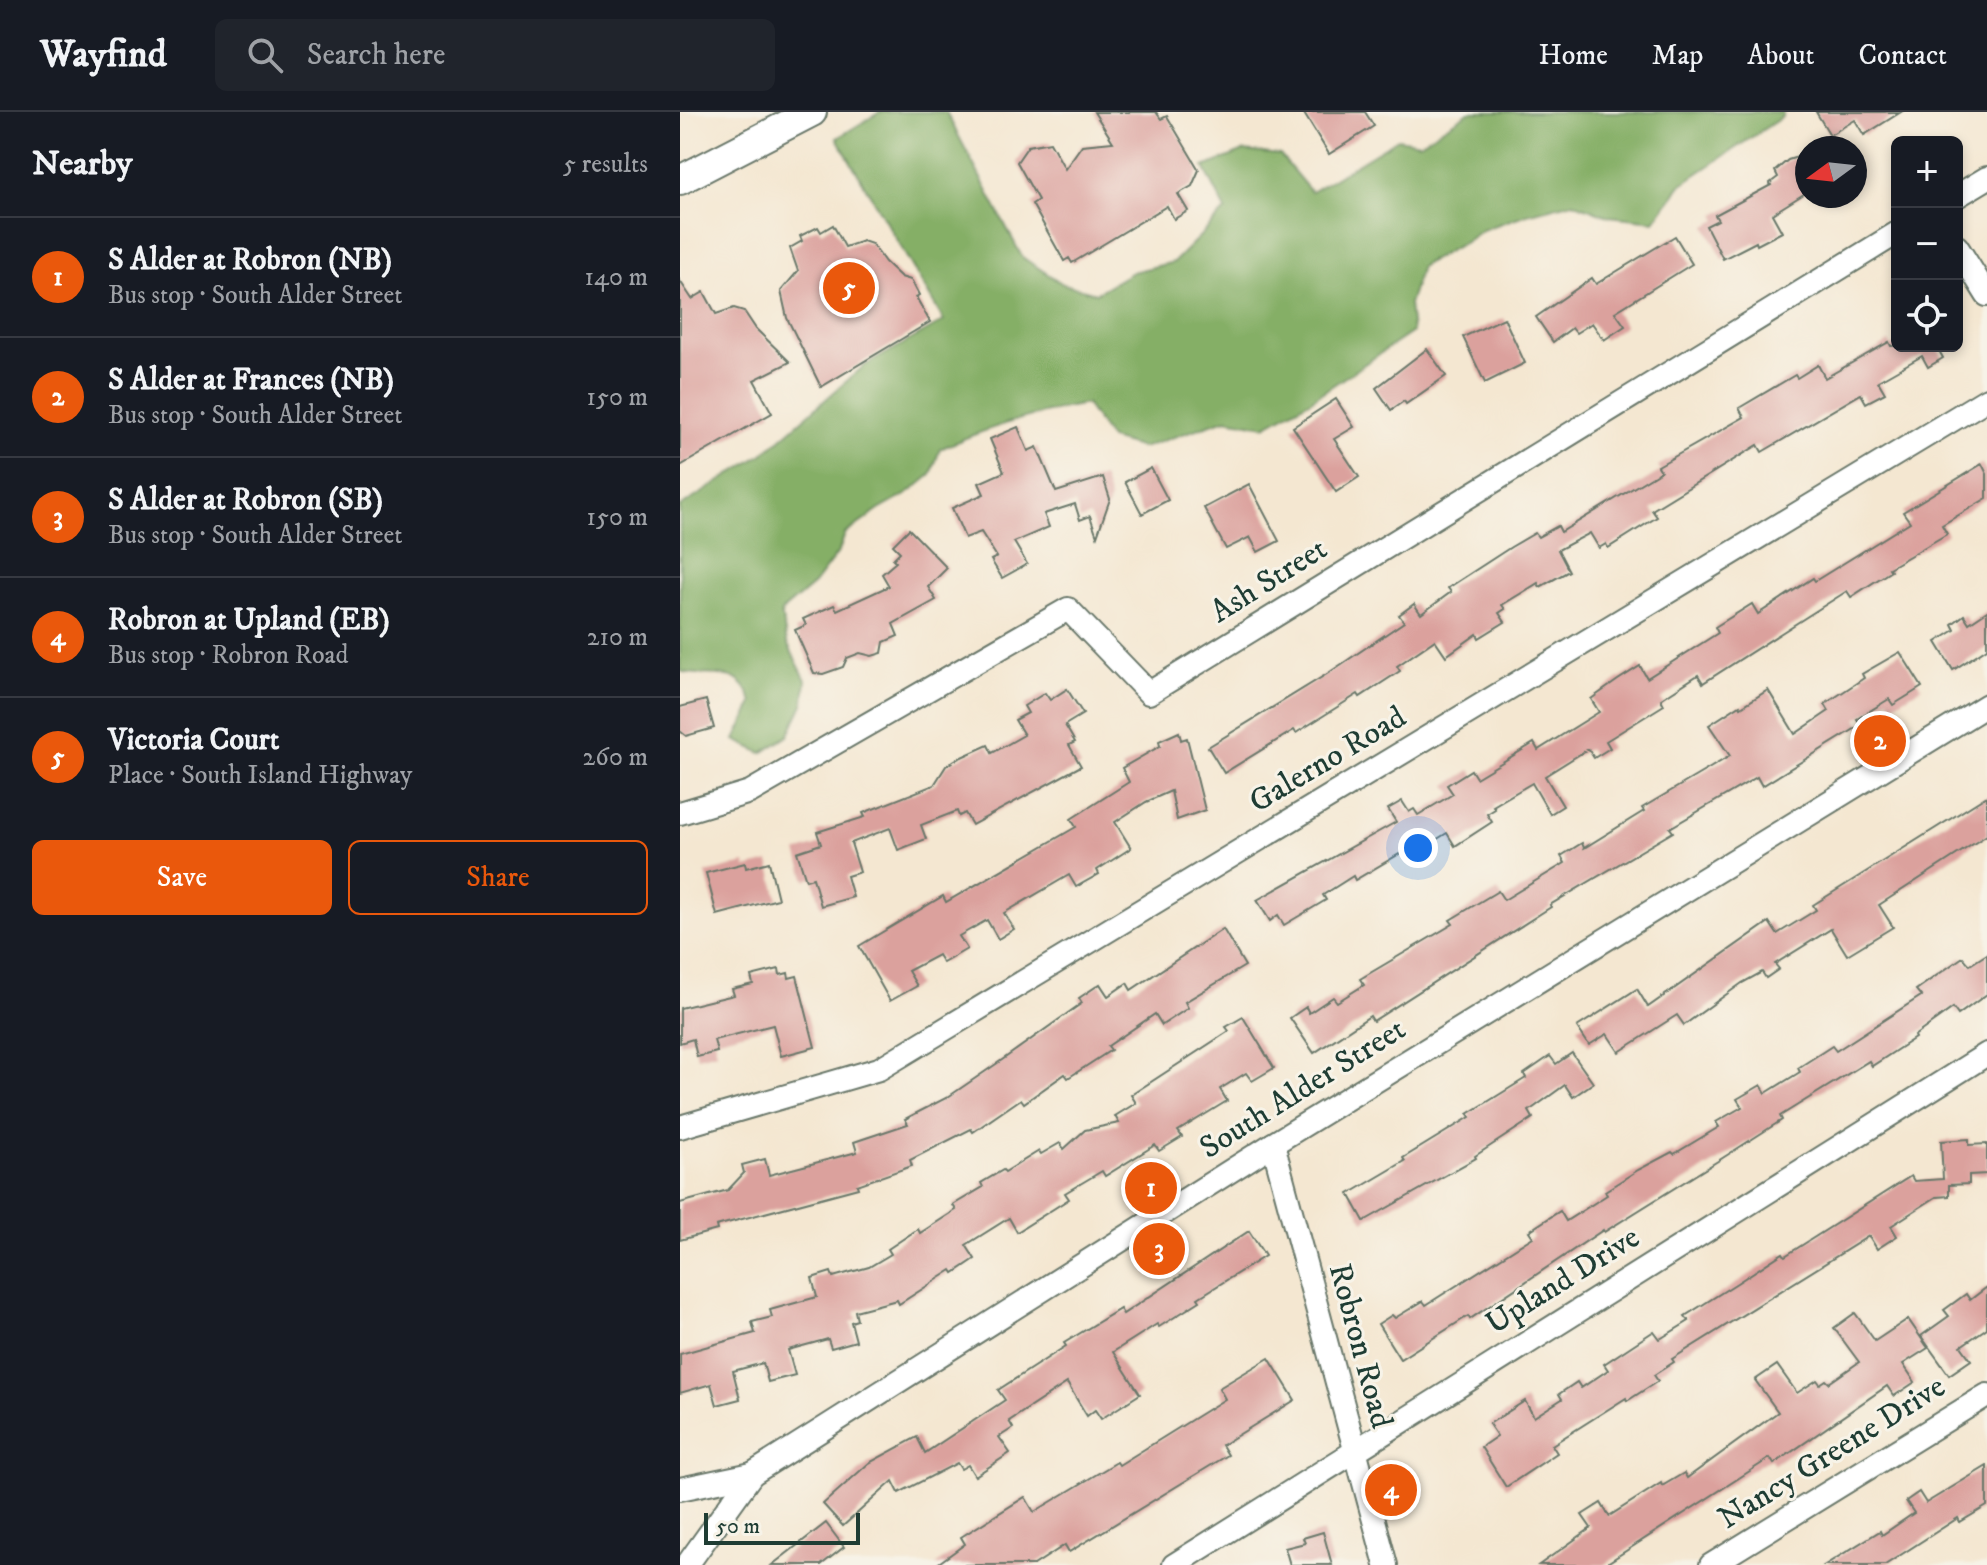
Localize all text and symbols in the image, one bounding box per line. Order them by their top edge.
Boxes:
search box [215,19,775,91]
text: Wayfind [40,31,167,79]
icon: search [243,33,287,77]
text: Search here [307,37,445,74]
text: Home [1539,38,1608,73]
text: Map [1652,38,1703,73]
text: About [1747,38,1814,73]
text: Contact [1858,38,1947,73]
north arrow [1795,136,1867,208]
map controls [1891,136,1963,352]
button: + [1891,136,1963,208]
text: Nearby [32,143,133,185]
text: 5 results [563,148,648,181]
button: − [1891,208,1963,280]
text: S Alder at Robron (NB) [108,242,392,279]
pin: 5 [823,258,875,318]
text: 1 [53,261,63,294]
text: 140 m [584,261,648,294]
text: Bus stop · South Alder Street [108,279,403,312]
button: locate [1891,280,1963,352]
text: S Alder at Frances (NB) [108,362,394,399]
text: 2 [52,381,64,414]
text: 150 m [587,381,648,414]
text: Bus stop · South Alder Street [108,399,403,432]
text: S Alder at Robron (SB) [108,482,383,519]
text: 3 [53,501,63,534]
text: 150 m [587,501,648,534]
text: Bus stop · South Alder Street [108,519,403,552]
street label: Ash Street [1203,529,1335,633]
text: Robron at Upland (EB) [108,602,390,639]
text: 4 [51,621,65,654]
text: 210 m [587,621,648,654]
text: Bus stop · Robron Road [108,639,349,672]
street label: Galerno Road [1242,698,1414,822]
pin: 2 [1854,711,1906,771]
text: Victoria Court [108,722,279,759]
text: 5 [52,741,64,774]
text: 260 m [583,741,648,774]
text: Place · South Island Highway [108,759,412,792]
your location [1398,828,1438,868]
button: Save [32,840,332,915]
button: Share [348,840,648,915]
street label: South Alder Street [1193,1010,1413,1168]
pin: 1 [1125,1158,1177,1218]
street label: Upland Drive [1479,1218,1647,1344]
pin: 3 [1133,1219,1185,1279]
street label: Robron Road [1319,1259,1401,1433]
street label: Nancy Greene Drive [1711,1367,1953,1539]
pin: 4 [1365,1460,1417,1520]
scale bar [704,1509,860,1545]
text: 50 m [716,1513,760,1540]

